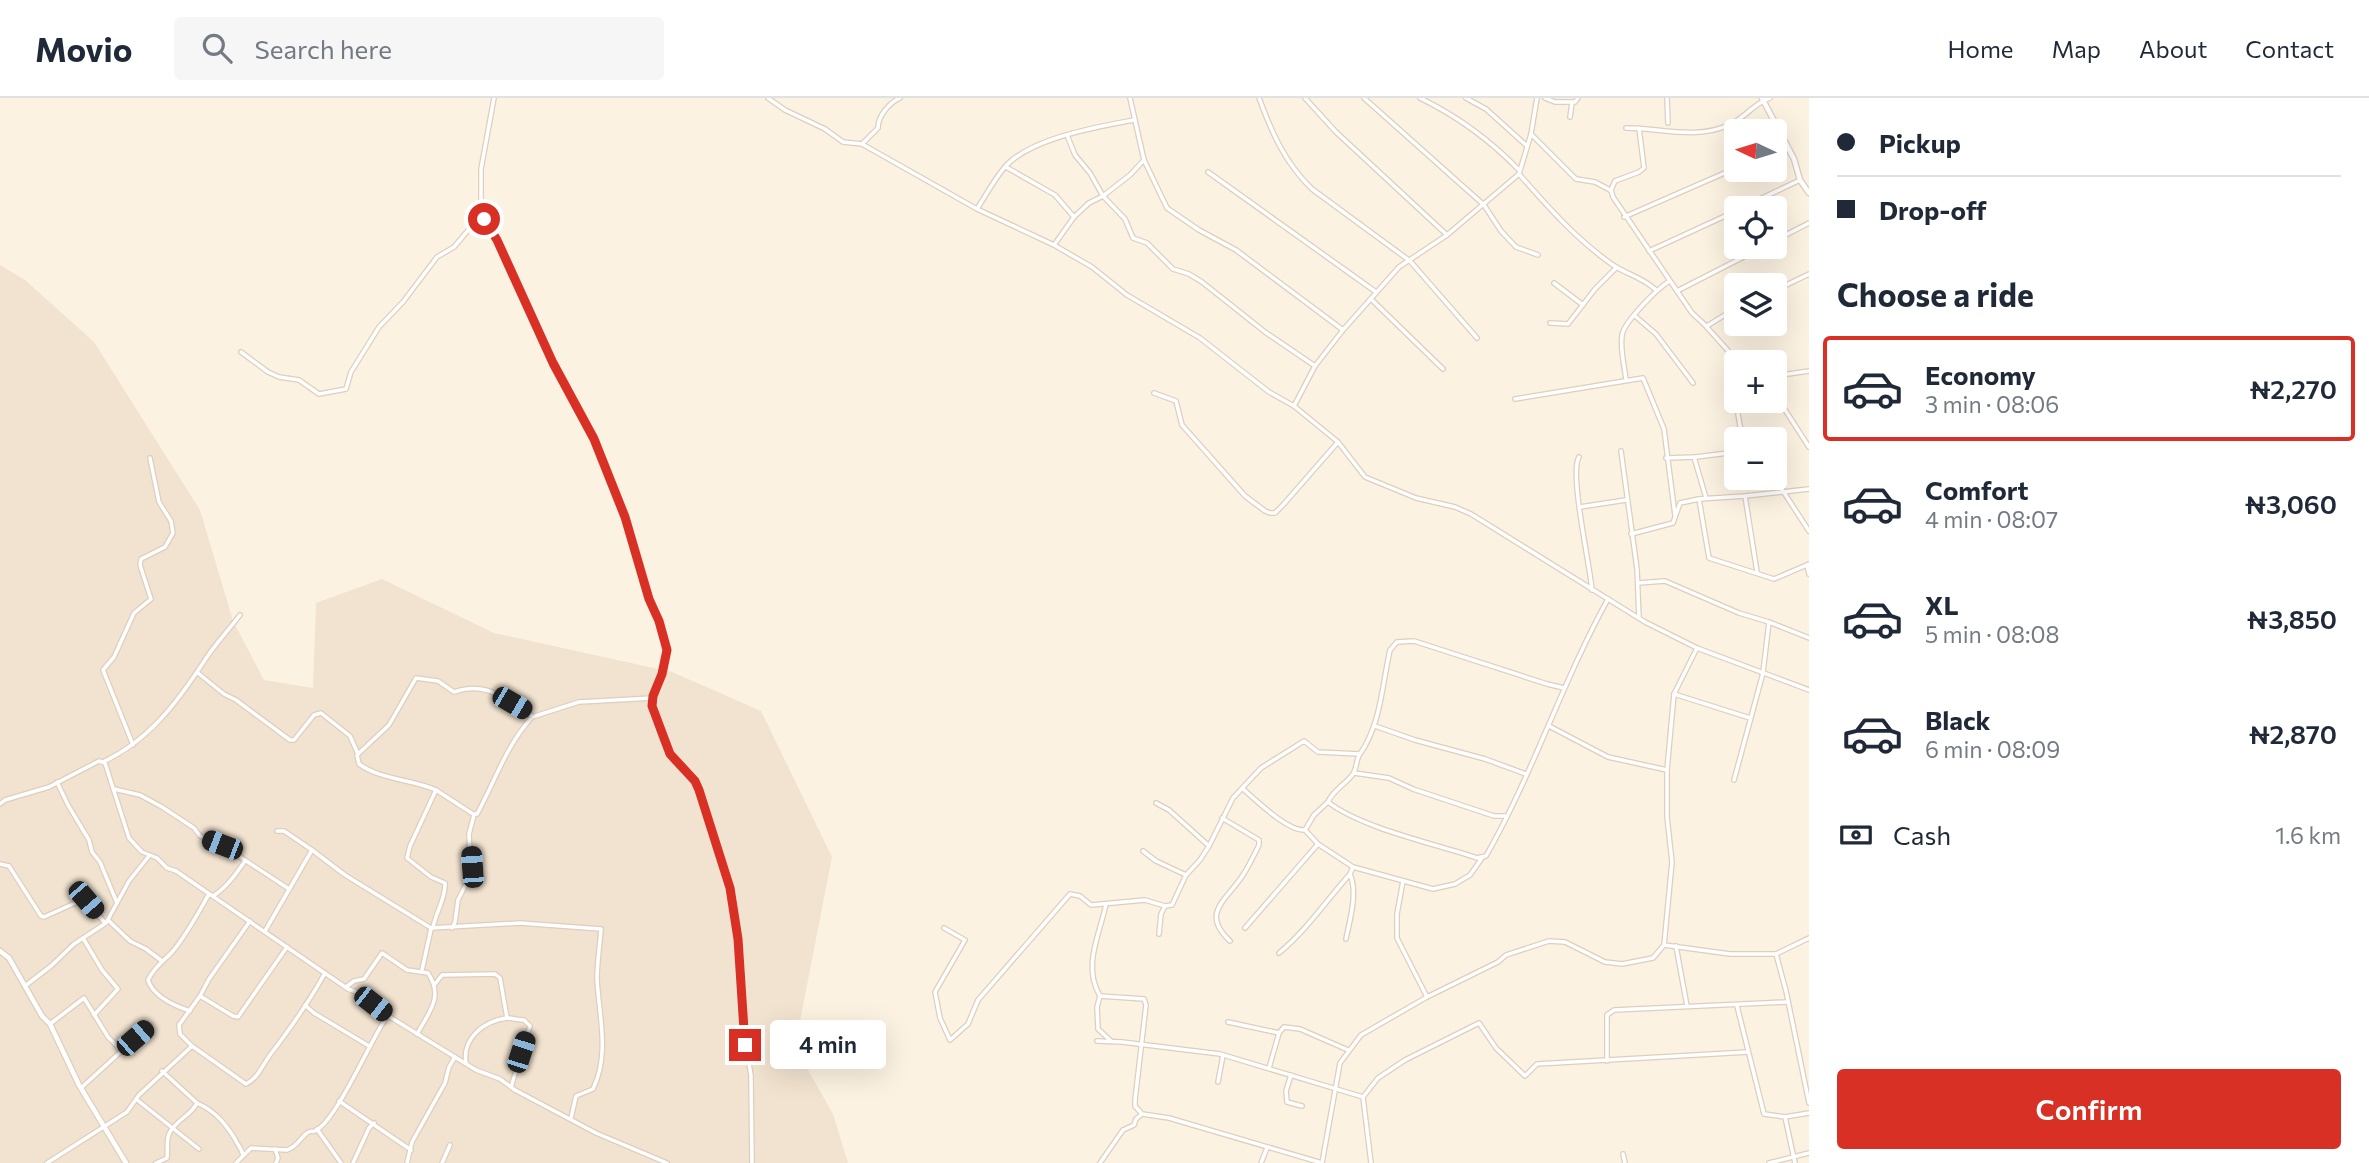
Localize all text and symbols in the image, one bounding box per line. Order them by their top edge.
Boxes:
search box [174,17,664,80]
text: Movio [35,28,132,69]
icon: search [198,29,236,67]
text: Search here [254,33,392,64]
text: Home [1948,34,2014,63]
text: Map [2052,34,2101,63]
text: About [2139,34,2207,63]
text: Contact [2245,34,2334,63]
north arrow [1724,119,1787,182]
map controls [1724,119,1787,490]
text: Pickup [1879,127,1961,158]
text: Drop-off [1879,194,1986,225]
button: locate [1724,196,1787,259]
route start [468,203,500,235]
button: layers [1724,273,1787,336]
text: Choose a ride [1837,274,2034,314]
button: + [1724,350,1787,413]
icon: car [1841,357,1904,420]
text: Economy [1925,359,2036,390]
text: ₦2,270 [2250,373,2337,404]
text: 3 min · 08:06 [1925,390,2059,418]
button: − [1724,427,1787,490]
icon: car [1841,472,1904,535]
text: Comfort [1925,474,2028,505]
text: ₦3,060 [2245,488,2337,519]
text: 4 min · 08:07 [1925,505,2058,533]
icon: car [1841,587,1904,650]
text: XL [1925,589,1959,620]
text: ₦3,850 [2247,603,2337,634]
text: 5 min · 08:08 [1925,620,2059,648]
car [489,683,536,723]
icon: car [1841,702,1904,765]
text: Black [1925,704,1991,735]
text: ₦2,870 [2249,718,2337,749]
text: 6 min · 08:09 [1925,735,2060,763]
icon: cash [1837,816,1875,854]
text: Cash [1893,819,1951,850]
text: 1.6 km [2275,821,2341,849]
car [199,828,246,862]
car [461,845,484,889]
car [65,877,108,923]
car [350,983,397,1025]
car [113,1016,158,1060]
callout: 4 min [770,1020,885,1070]
car [505,1029,538,1075]
route end [729,1029,761,1061]
text: 4 min [799,1030,857,1058]
button: Confirm [1837,1069,2341,1149]

